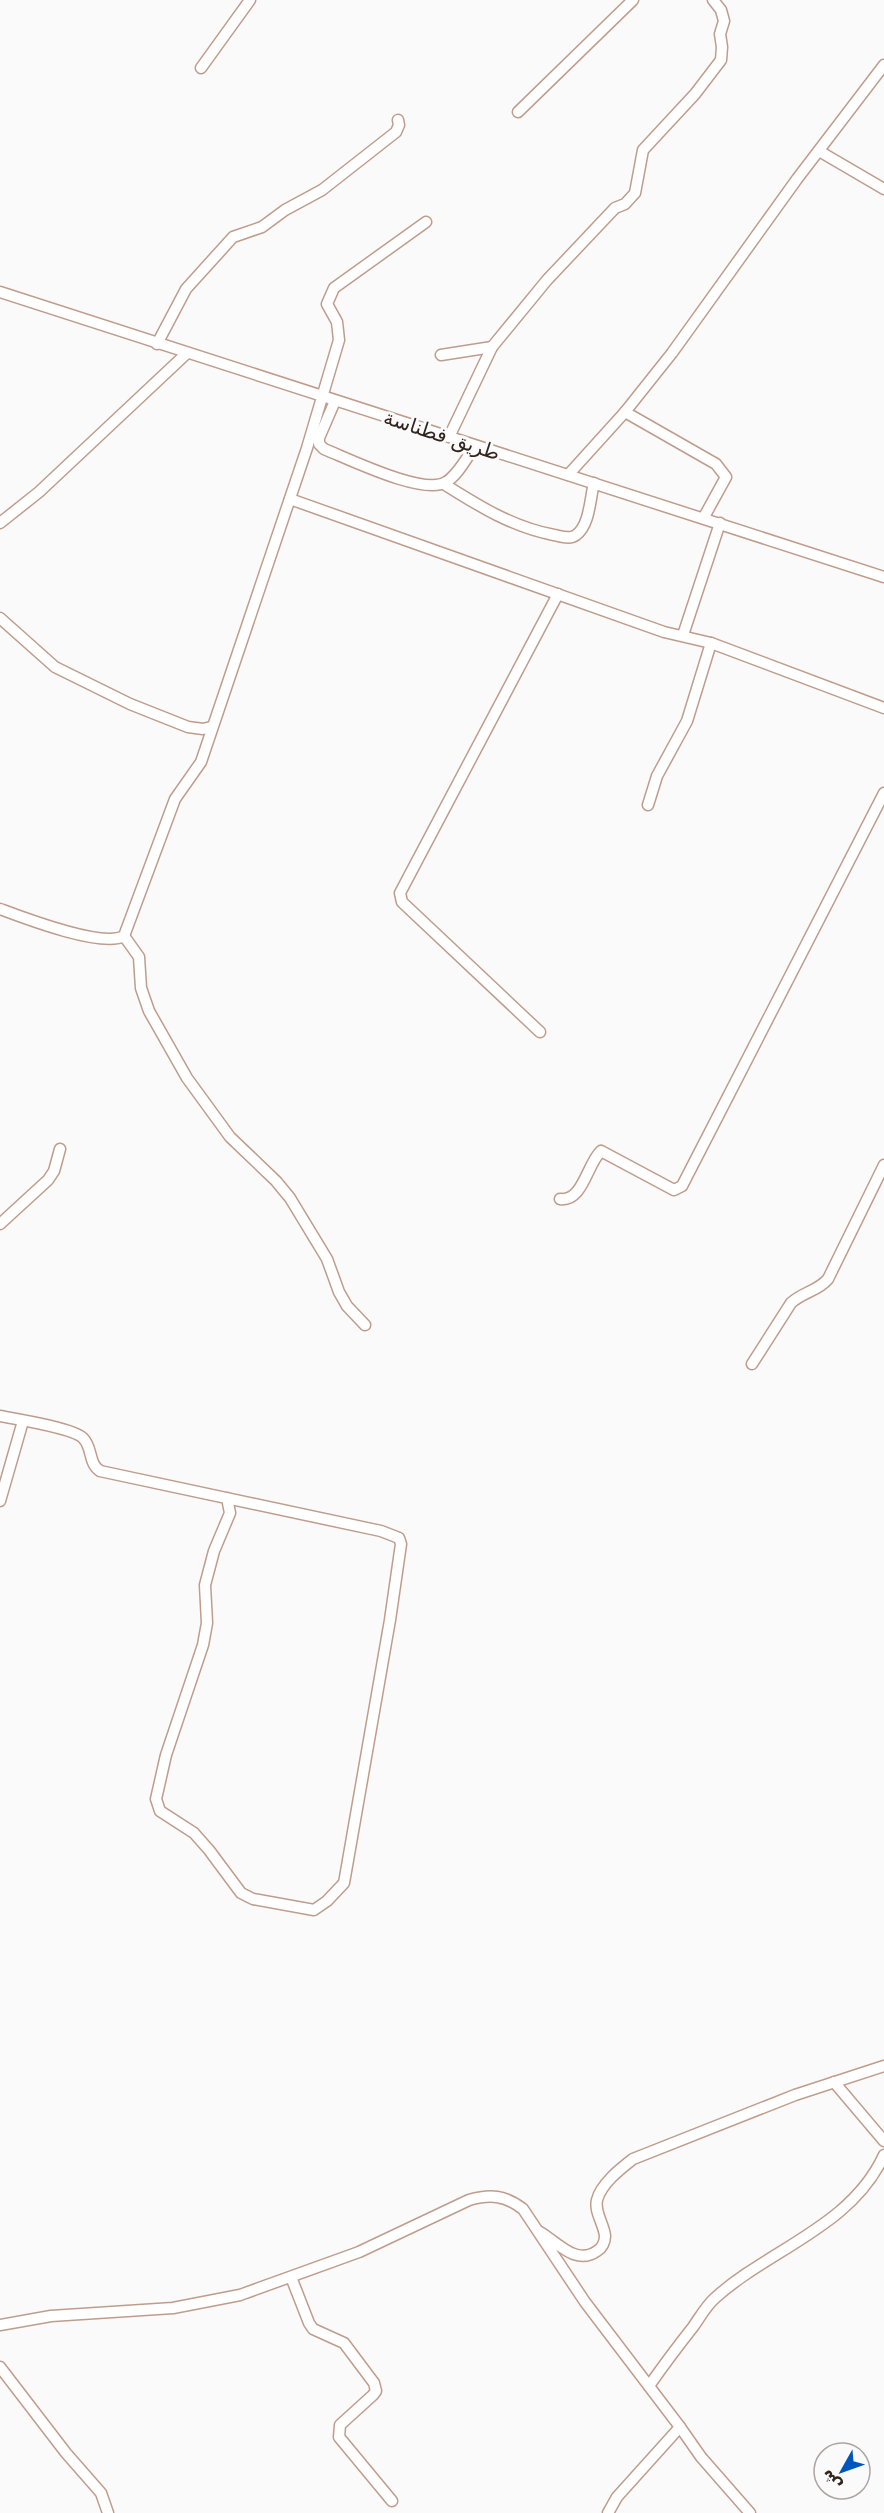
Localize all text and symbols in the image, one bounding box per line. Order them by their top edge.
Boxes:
street label: طريق فطناسة [381,405,503,465]
north arrow [812,2441,872,2501]
text: ش [817,2466,845,2495]

